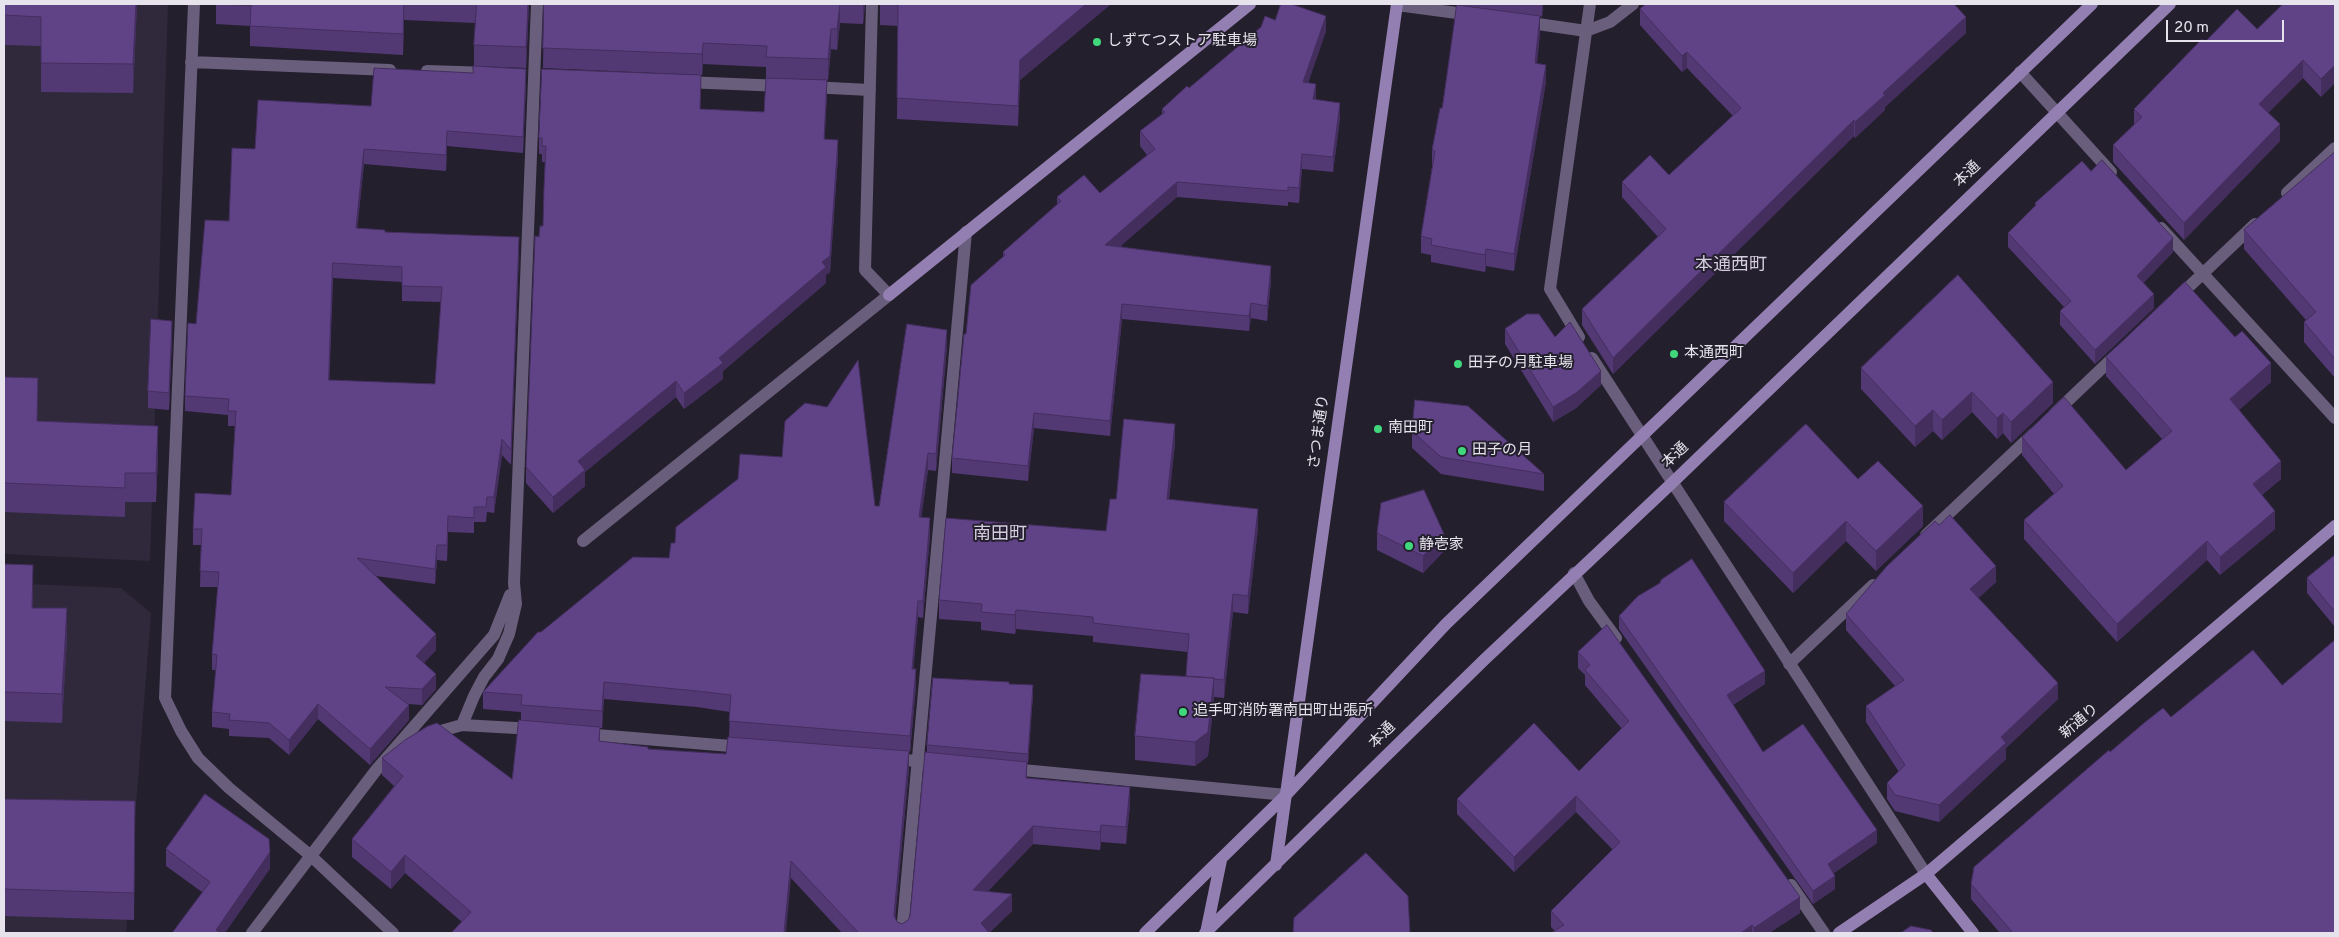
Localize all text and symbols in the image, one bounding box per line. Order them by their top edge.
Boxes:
scale bar [2169,10,2286,42]
text: 20 m [2174,19,2209,38]
place label: しずてつストア駐車場 [1107,33,1257,51]
marker: しずてつストア駐車場 [1091,36,1103,48]
street label: 本通 [1951,158,1985,192]
district label: 本通西町 [1695,255,1767,277]
place label: 本通西町 [1684,345,1744,363]
marker: 本通西町 [1668,348,1680,360]
place label: 田子の月駐車場 [1468,355,1573,373]
marker: 田子の月駐車場 [1452,358,1464,370]
street label: さつま通り [1306,394,1334,470]
place label: 南田町 [1388,420,1433,438]
marker: 南田町 [1372,423,1384,435]
street label: 本通 [1659,439,1693,473]
place label: 田子の月 [1472,442,1532,460]
marker: 田子の月 [1456,445,1468,457]
district label: 南田町 [973,524,1027,546]
place label: 静壱家 [1419,537,1464,555]
marker: 静壱家 [1403,540,1415,552]
street label: 新通り [2057,701,2103,743]
place label: 追手町消防署南田町出張所 [1193,703,1373,721]
marker: 追手町消防署南田町出張所 [1177,706,1189,718]
street label: 本通 [1366,719,1400,753]

